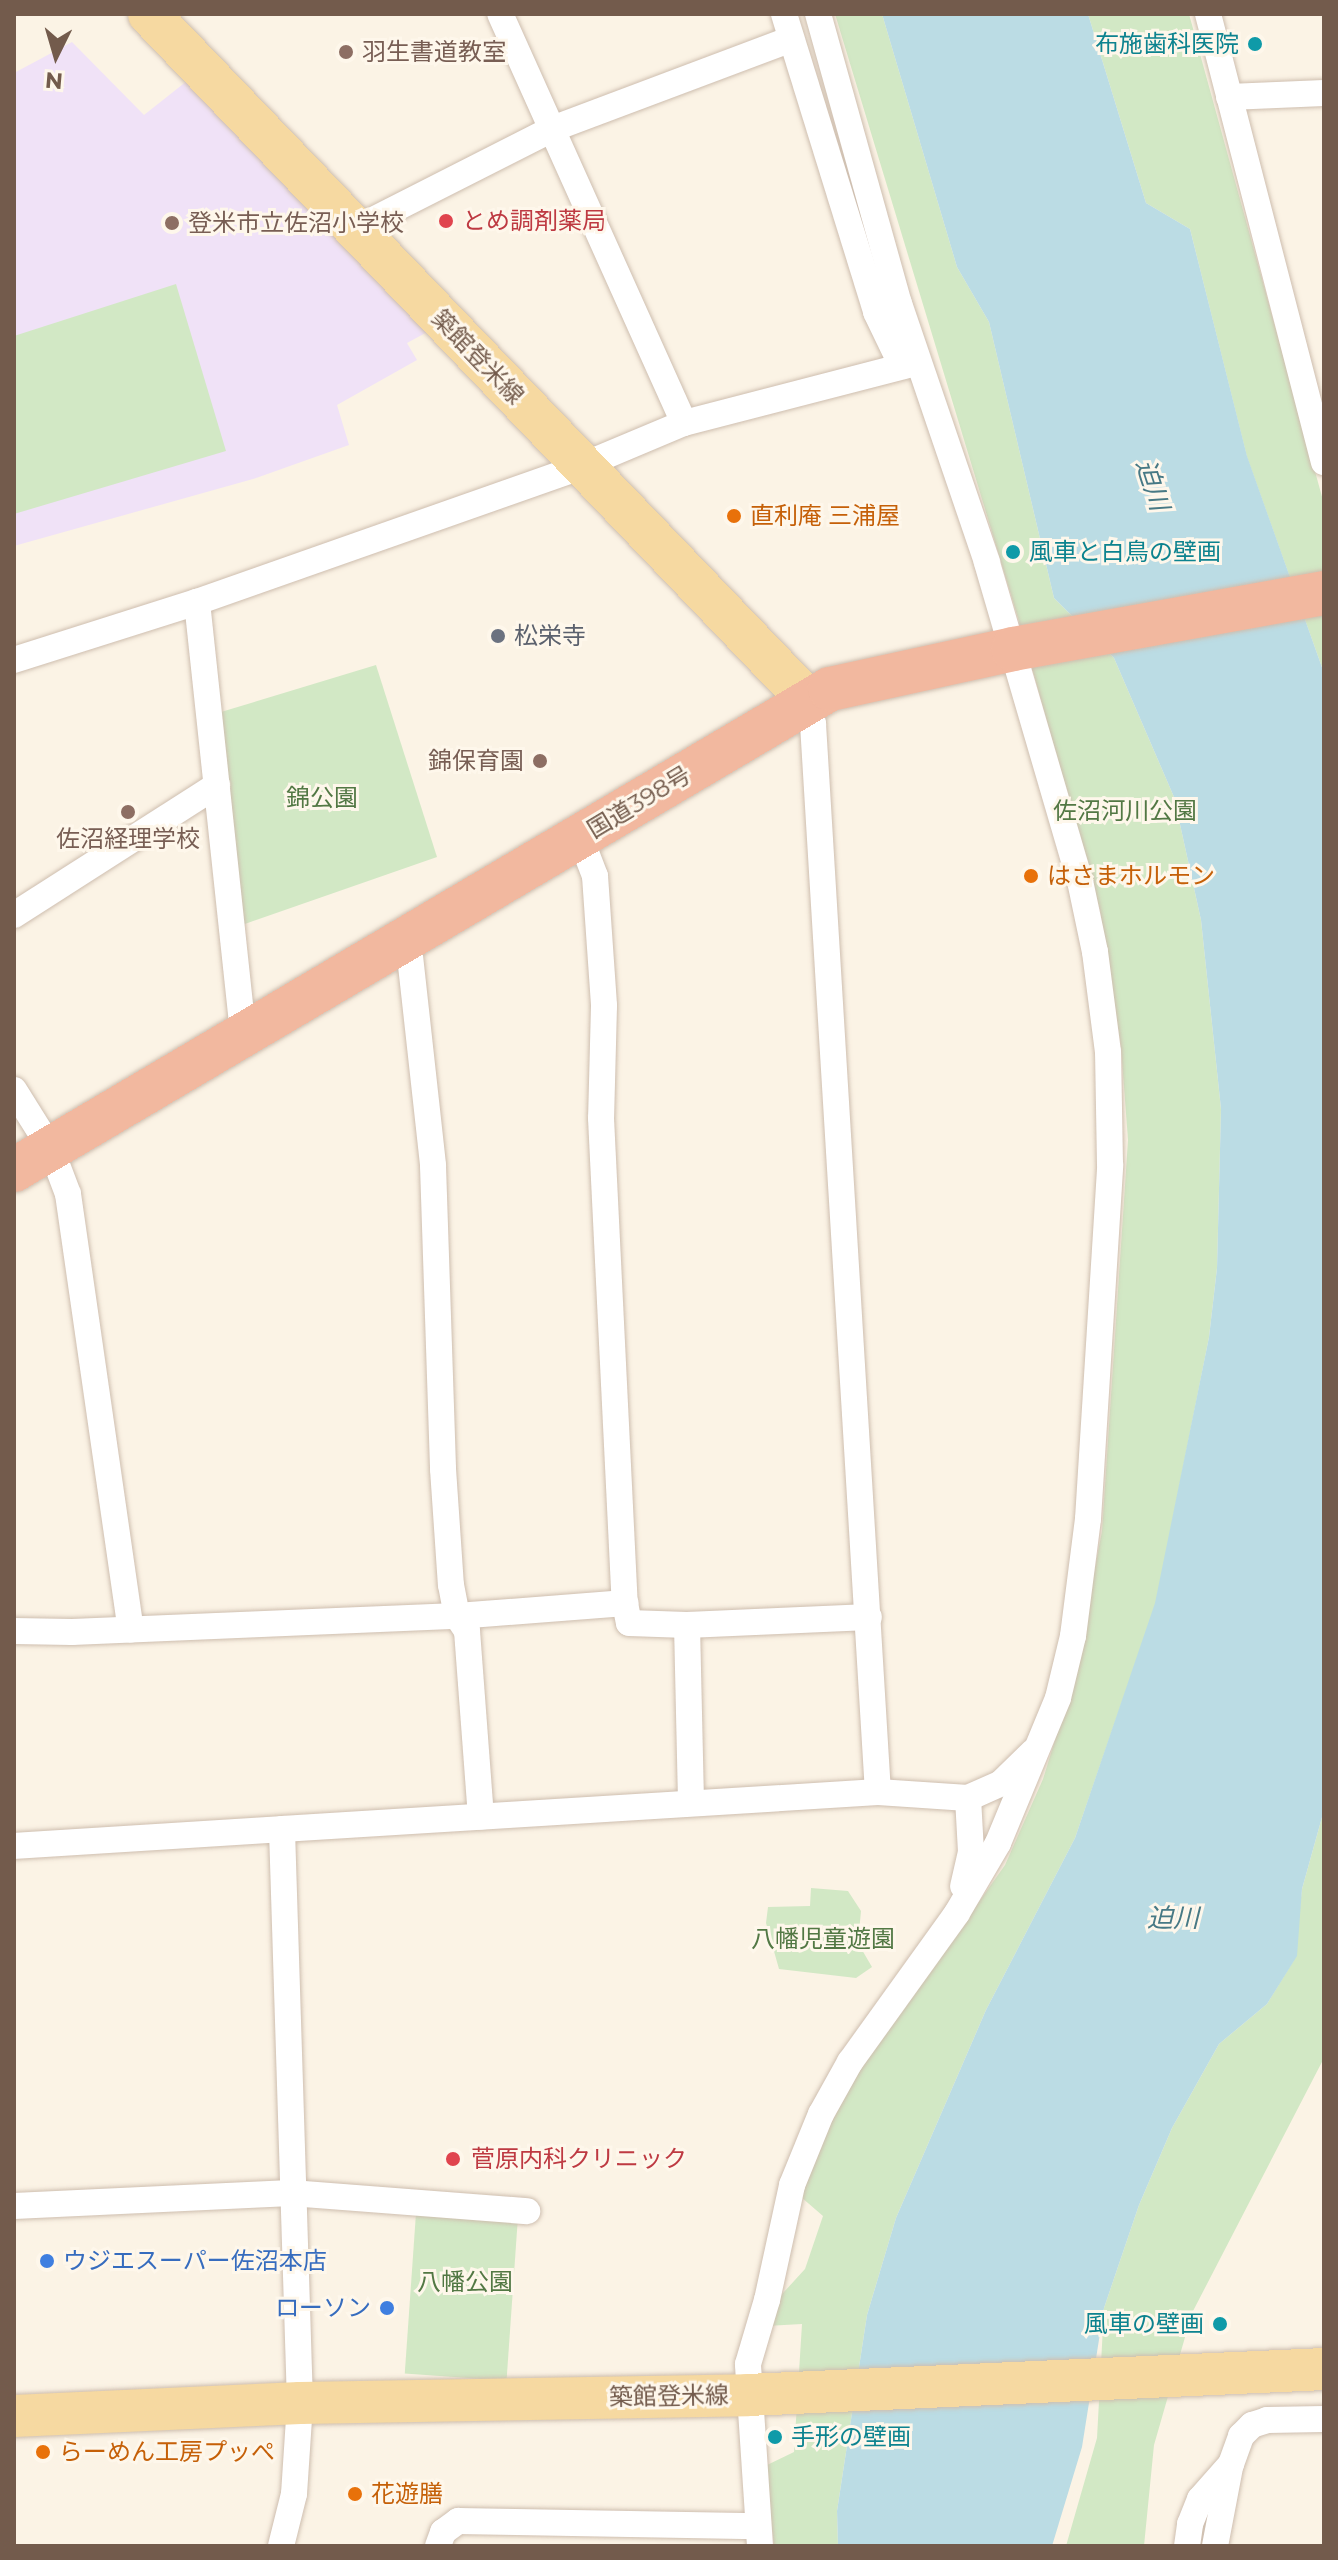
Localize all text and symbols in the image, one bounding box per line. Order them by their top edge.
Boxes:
north arrow [16,16,96,96]
place label: 布施歯科医院 [1095,30,1239,58]
marker: 布施歯科医院 [1246,35,1264,53]
place label: 羽生書道教室 [362,38,506,66]
marker: 羽生書道教室 [337,43,355,61]
text: N [44,66,64,95]
place label: とめ調剤薬局 [462,207,606,235]
place label: 登米市立佐沼小学校 [188,209,404,237]
marker: とめ調剤薬局 [437,212,455,230]
marker: 登米市立佐沼小学校 [163,214,181,232]
street label: 築館登米線 [426,304,530,410]
water label: 迫川 [1129,455,1175,515]
place label: 直利庵 三浦屋 [750,502,900,530]
marker: 直利庵 三浦屋 [725,507,743,525]
place label: 風車と白鳥の壁画 [1029,538,1221,566]
marker: 風車と白鳥の壁画 [1004,543,1022,561]
place label: 松栄寺 [514,622,586,650]
marker: 松栄寺 [489,627,507,645]
place label: 錦保育園 [428,747,524,775]
marker: 錦保育園 [531,752,549,770]
street label: 国道398号 [582,760,696,844]
park label: 錦公園 [286,784,358,812]
park label: 佐沼河川公園 [1053,797,1197,825]
marker: 佐沼経理学校 [119,803,137,821]
place label: 佐沼経理学校 [56,825,200,853]
place label: はさまホルモン [1047,862,1215,890]
marker: はさまホルモン [1022,867,1040,885]
water label: 迫川 [1147,1903,1199,1935]
park label: 八幡児童遊園 [751,1925,895,1953]
place label: 菅原内科クリニック [471,2145,687,2173]
marker: 菅原内科クリニック [442,2148,464,2170]
place label: ウジエスーパー佐沼本店 [63,2247,327,2275]
marker: ウジエスーパー佐沼本店 [38,2252,56,2270]
park label: 八幡公園 [417,2268,513,2296]
place label: ローソン [275,2294,371,2322]
marker: ローソン [378,2299,396,2317]
place label: 風車の壁画 [1084,2310,1204,2338]
marker: 風車の壁画 [1211,2315,1229,2333]
street label: 築館登米線 [609,2381,729,2411]
place label: 手形の壁画 [791,2423,911,2451]
marker: 手形の壁画 [766,2428,784,2446]
place label: らーめん工房プッぺ [59,2438,275,2466]
marker: らーめん工房プッぺ [34,2443,52,2461]
place label: 花遊膳 [371,2480,443,2508]
marker: 花遊膳 [346,2485,364,2503]

